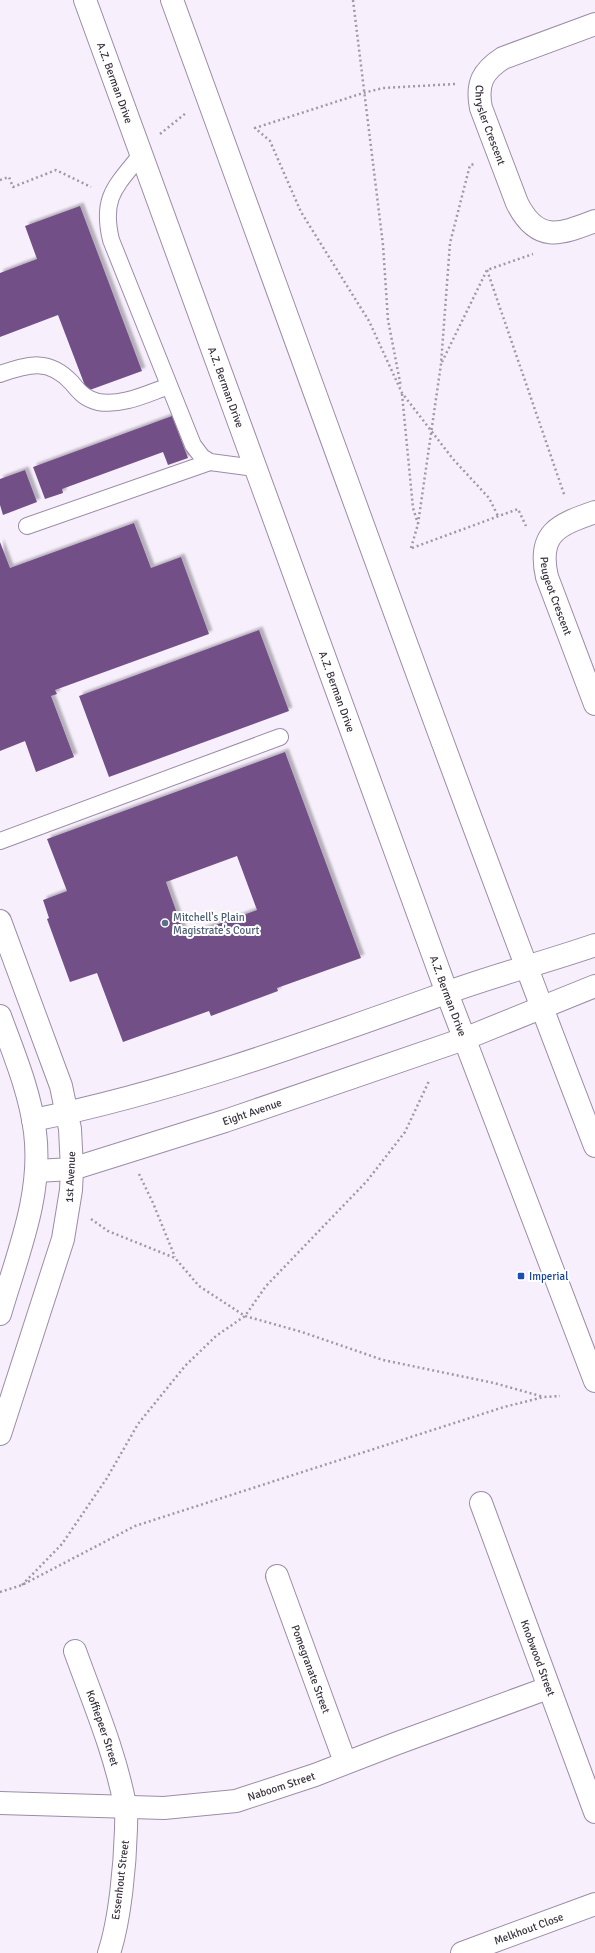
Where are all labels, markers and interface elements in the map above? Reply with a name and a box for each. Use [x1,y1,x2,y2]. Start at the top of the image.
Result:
street label: A.Z. Berman Drive [94,41,135,125]
street label: Chrysler Crescent [472,84,508,167]
street label: A.Z. Berman Drive [205,345,246,430]
street label: Peugeot Crescent [537,556,574,637]
street label: A.Z. Berman Drive [316,649,357,734]
place label: Mitchell's Plain Magistrate's Court [173,911,260,937]
marker: Mitchell's Plain Magistrate's Court [160,918,170,928]
street label: A.Z. Berman Drive [427,954,469,1038]
street label: Eight Avenue [221,1096,284,1128]
street label: 1st Avenue [63,1151,78,1203]
place label: Imperial [529,1270,568,1283]
marker: Imperial [516,1271,526,1281]
street label: Knobwood Street [518,1618,558,1698]
street label: Pomegranate Street [288,1623,333,1715]
street label: Koffiepeer Street [83,1688,121,1768]
street label: Naboom Street [246,1769,317,1804]
street label: Essenhout Street [109,1839,132,1921]
street label: Melkhout Close [492,1910,565,1948]

